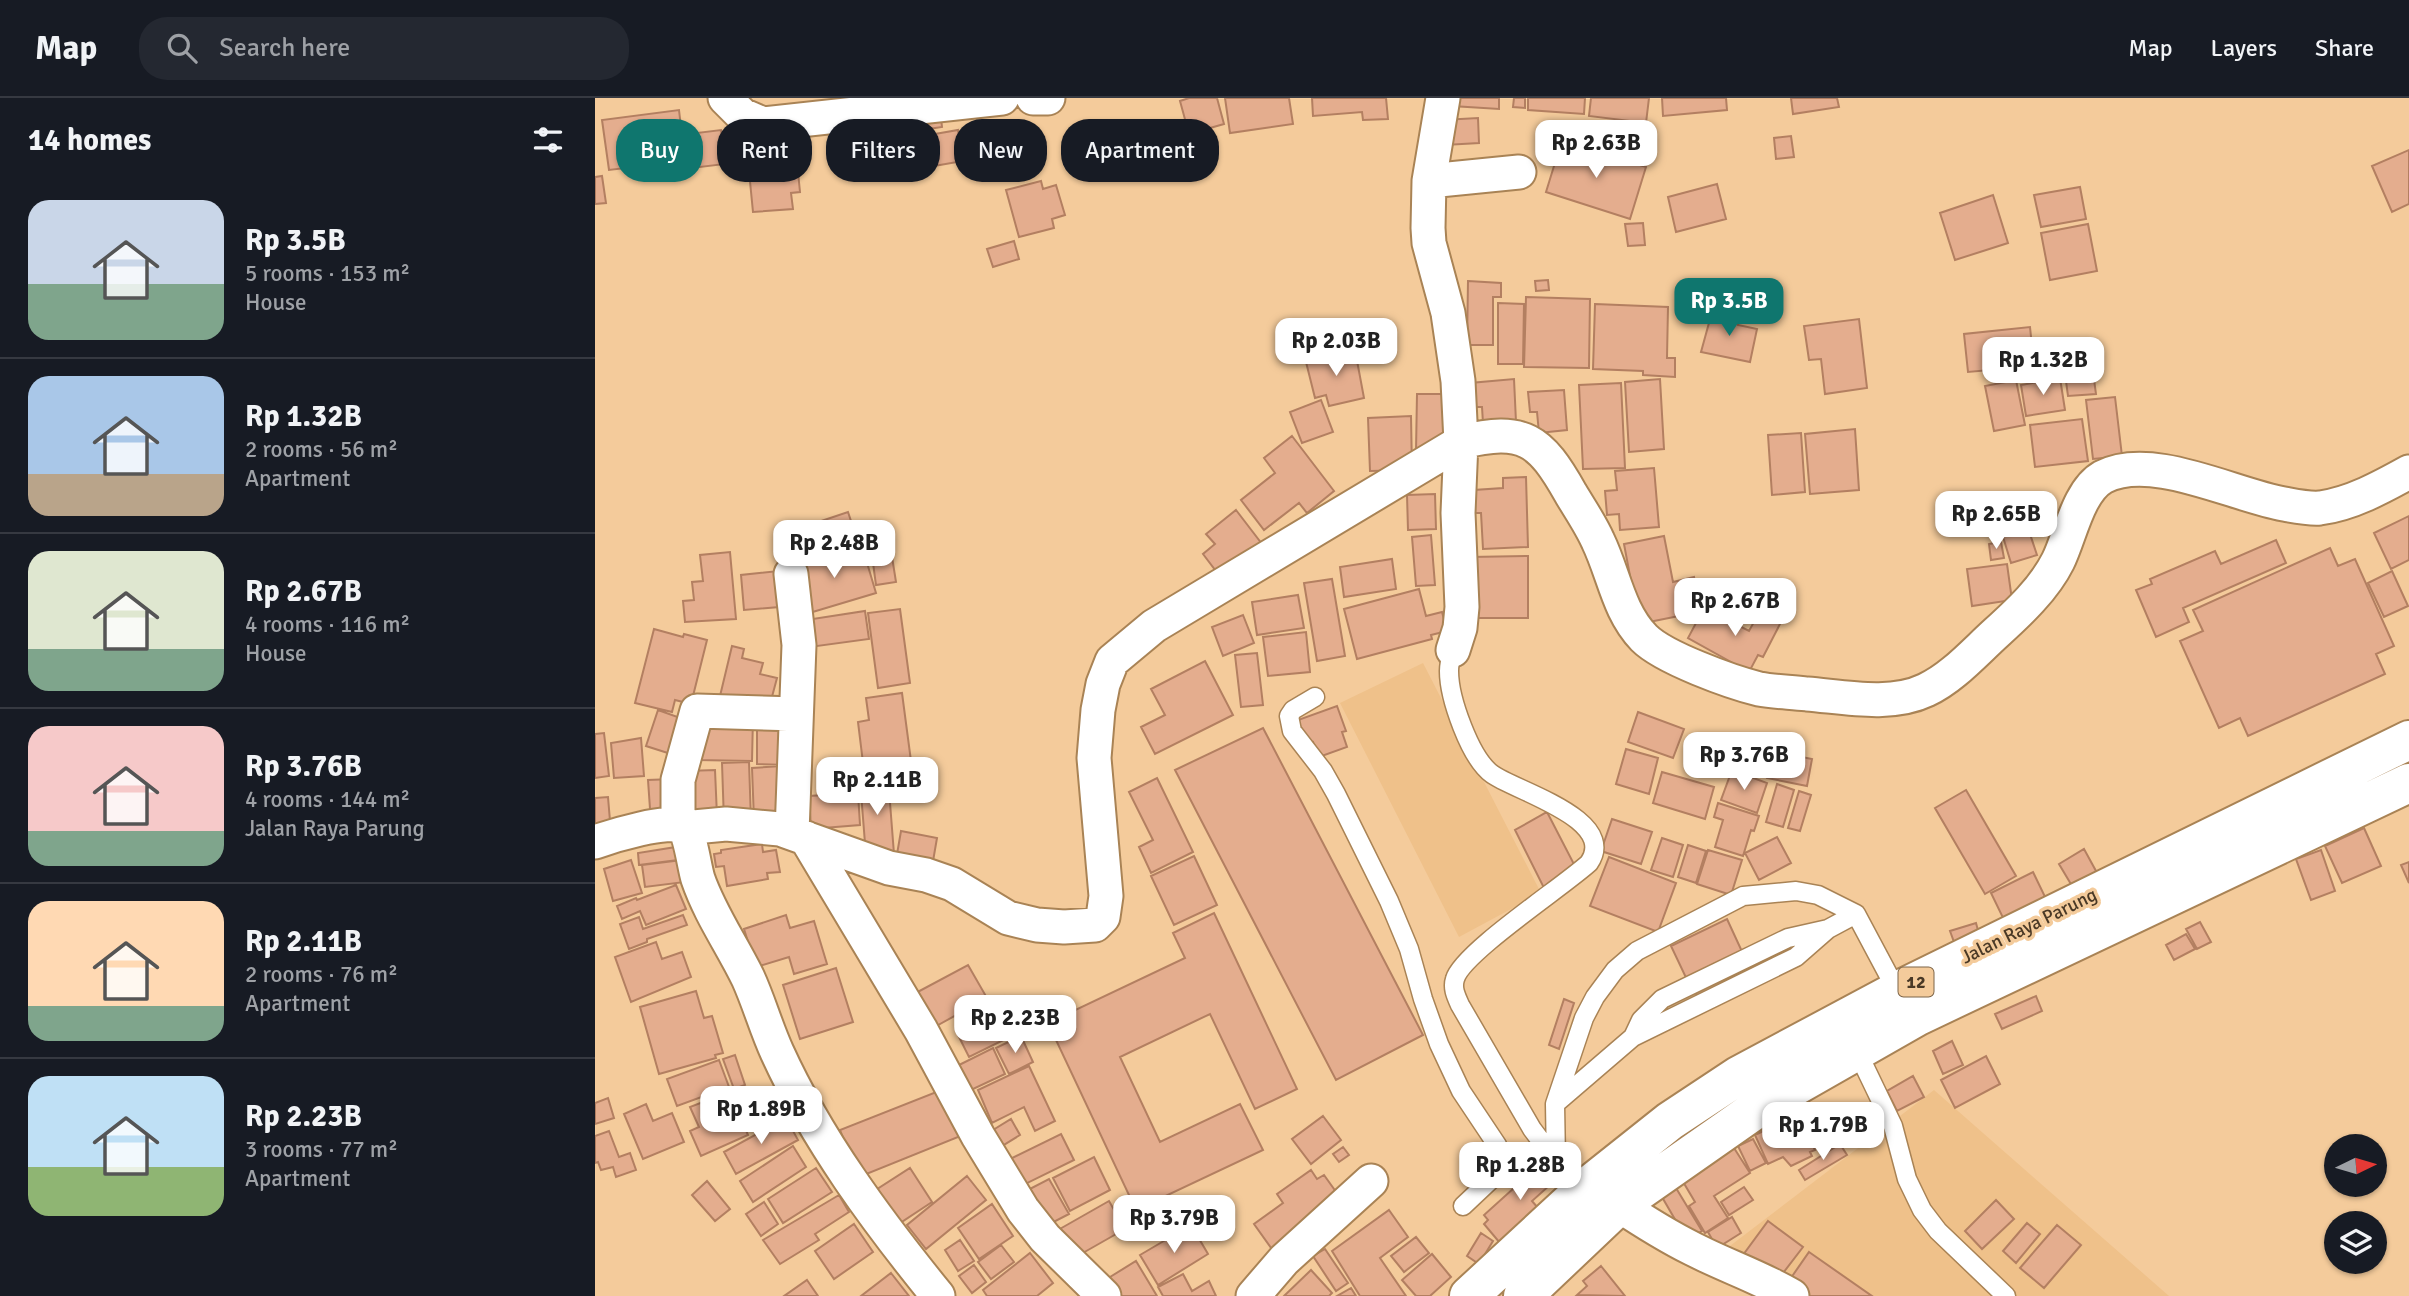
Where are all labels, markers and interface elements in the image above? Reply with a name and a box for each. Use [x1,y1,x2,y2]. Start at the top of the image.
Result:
search box [139,17,629,80]
text: Map [35,28,97,69]
icon: search [163,29,201,67]
text: Search here [219,32,350,64]
text: Map [2128,33,2173,63]
text: Layers [2211,33,2277,63]
text: Share [2315,33,2374,63]
chip: Buy [616,119,703,182]
chip: Rent [717,119,812,182]
chip: Filters [826,119,940,182]
chip: New [954,119,1047,182]
chip: Apartment [1061,119,1219,182]
pin: Rp 2.63B [1524,120,1668,180]
icon: filters [529,121,567,159]
text: 14 homes [28,122,151,159]
text: Rp 2.63B [1551,128,1641,157]
text: Rp 3.5B [245,222,346,259]
icon: home [84,228,168,312]
text: 5 rooms · 153 m² [245,259,410,288]
pin: Rp 3.5B [1664,278,1794,338]
text: Rp 3.5B [1690,286,1768,315]
text: House [245,288,307,317]
pin: Rp 2.03B [1264,318,1408,378]
text: Rp 2.03B [1291,326,1381,355]
pin: Rp 1.32B [1971,338,2115,397]
text: Rp 1.32B [1998,345,2088,374]
text: Rp 1.32B [245,398,362,435]
icon: home [84,404,168,488]
text: 2 rooms · 56 m² [245,435,398,464]
text: Apartment [245,464,350,493]
pin: Rp 2.65B [1924,491,2068,551]
text: Rp 2.65B [1951,499,2041,528]
pin: Rp 2.48B [762,520,906,580]
text: Rp 2.48B [789,528,879,557]
text: Rp 2.67B [245,573,362,610]
pin: Rp 2.67B [1663,578,1807,638]
icon: home [84,579,168,663]
text: Rp 2.67B [1690,586,1780,615]
text: 4 rooms · 116 m² [245,610,410,639]
text: House [245,639,307,668]
pin: Rp 3.76B [1672,732,1816,792]
text: Rp 3.76B [1699,740,1789,769]
text: Rp 3.76B [245,748,362,785]
icon: home [84,754,168,838]
pin: Rp 2.11B [805,758,949,817]
text: Rp 2.11B [832,765,922,794]
text: 4 rooms · 144 m² [245,785,410,814]
text: Jalan Raya Parung [245,814,425,843]
street label: Jalan Raya Parung [1957,883,2101,969]
text: Rp 2.11B [245,923,362,960]
icon: home [84,929,168,1013]
text: 2 rooms · 76 m² [245,960,398,989]
road number: 12 [1899,968,1933,996]
text: Apartment [245,989,350,1018]
pin: Rp 2.23B [943,996,1087,1055]
text: Rp 2.23B [970,1003,1060,1032]
pin: Rp 1.89B [689,1086,833,1146]
text: Rp 1.89B [716,1094,806,1123]
text: Rp 2.23B [245,1098,362,1135]
pin: Rp 1.79B [1751,1102,1895,1162]
icon: home [84,1104,168,1188]
text: Rp 1.79B [1778,1110,1868,1139]
north arrow [2324,1134,2387,1197]
map controls [2324,1134,2387,1274]
text: 3 rooms · 77 m² [245,1135,398,1164]
pin: Rp 1.28B [1448,1142,1592,1202]
text: Rp 1.28B [1475,1150,1565,1179]
text: Apartment [245,1164,350,1193]
pin: Rp 3.79B [1102,1196,1246,1255]
text: Rp 3.79B [1129,1203,1219,1232]
button: layers [2324,1211,2387,1274]

